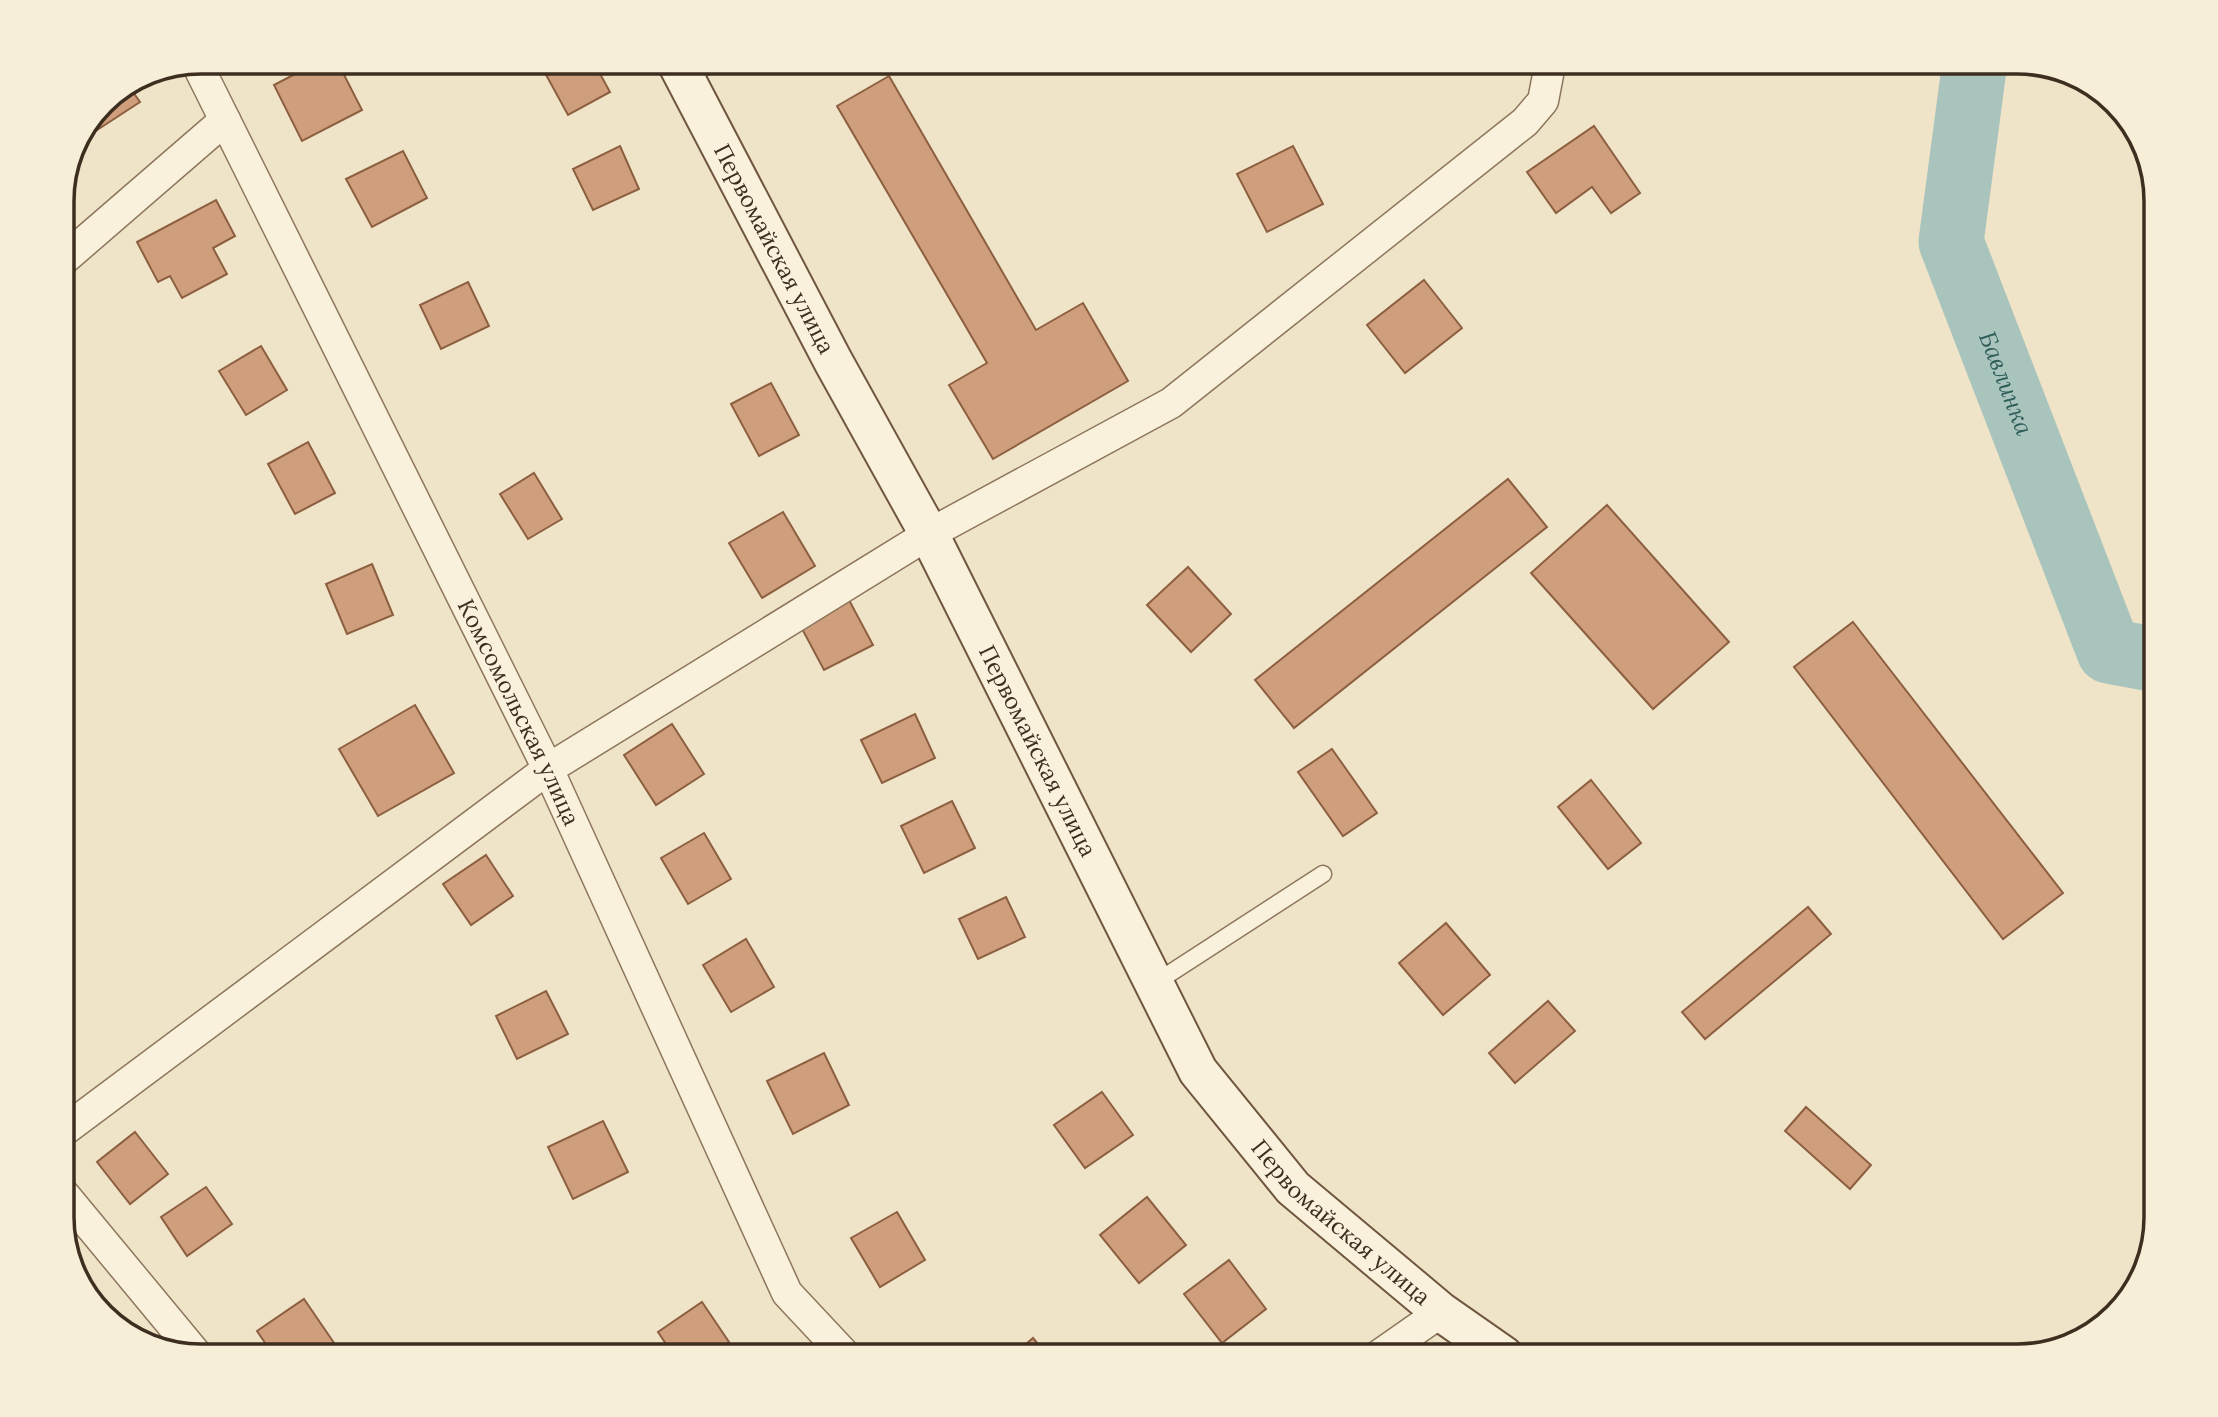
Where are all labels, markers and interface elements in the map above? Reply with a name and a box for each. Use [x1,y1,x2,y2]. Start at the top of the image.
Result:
street label: Первомайская улица [708,139,842,359]
water label: Бавлинка [1972,327,2040,440]
street label: Комсомольская улица [452,594,587,830]
street label: Первомайская улица [973,640,1103,861]
street label: Первомайская улица [1245,1133,1437,1311]

